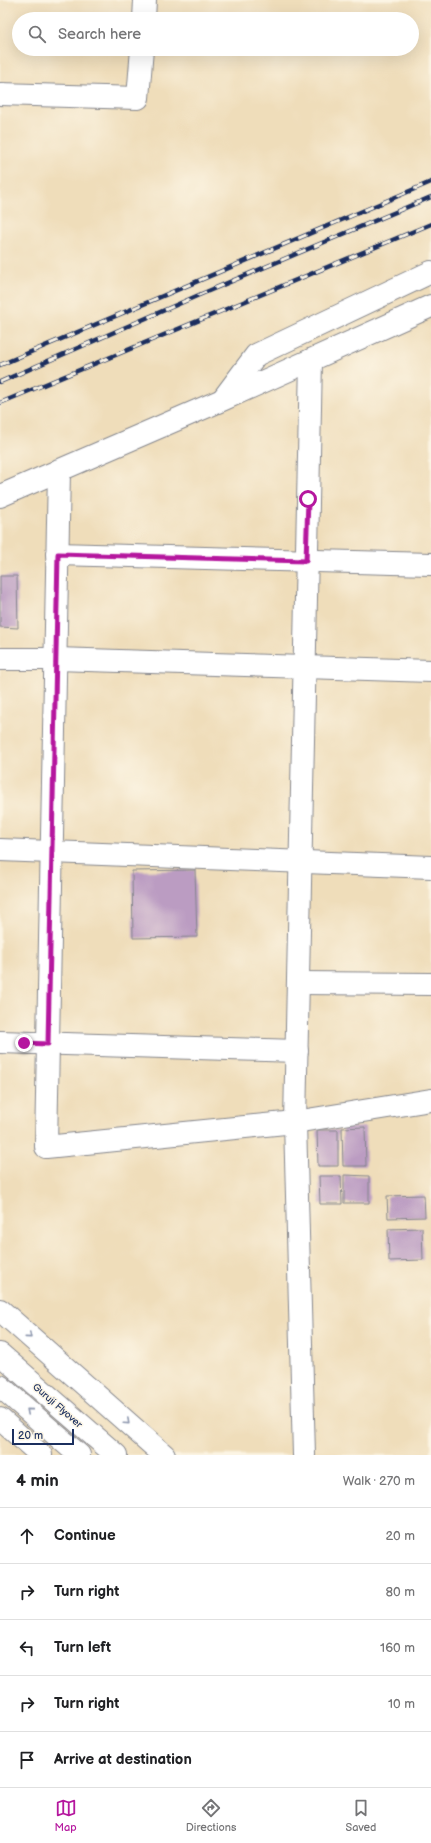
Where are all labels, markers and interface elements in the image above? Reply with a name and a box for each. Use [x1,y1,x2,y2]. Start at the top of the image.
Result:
search box [12,12,419,56]
icon: search [26,23,48,45]
text: Search here [58,25,141,44]
route start [299,490,317,508]
route end [15,1034,33,1052]
one-way arrow [25,1331,32,1338]
street label: Guruji Flyover [30,1381,85,1431]
one-way arrow [26,1408,34,1416]
one-way arrow [122,1417,130,1424]
scale bar [12,1427,74,1446]
text: 20 m [18,1429,43,1442]
text: 4 min [16,1471,59,1491]
text: Walk · 270 m [343,1473,415,1489]
icon: ahead [16,1525,38,1547]
text: Continue [54,1526,116,1545]
text: 20 m [385,1528,415,1544]
icon: right [16,1581,38,1603]
text: Turn right [54,1582,119,1601]
text: 80 m [386,1584,415,1600]
icon: left [16,1637,38,1659]
text: Turn left [54,1638,111,1657]
text: 160 m [380,1640,415,1656]
icon: right [16,1693,38,1715]
text: Turn right [54,1694,119,1713]
text: 10 m [388,1696,415,1712]
icon: arrive [16,1749,38,1771]
text: Arrive at destination [54,1750,192,1769]
tab: Map [55,1797,77,1834]
tab: Directions [186,1797,236,1834]
tab: Saved [346,1797,376,1834]

